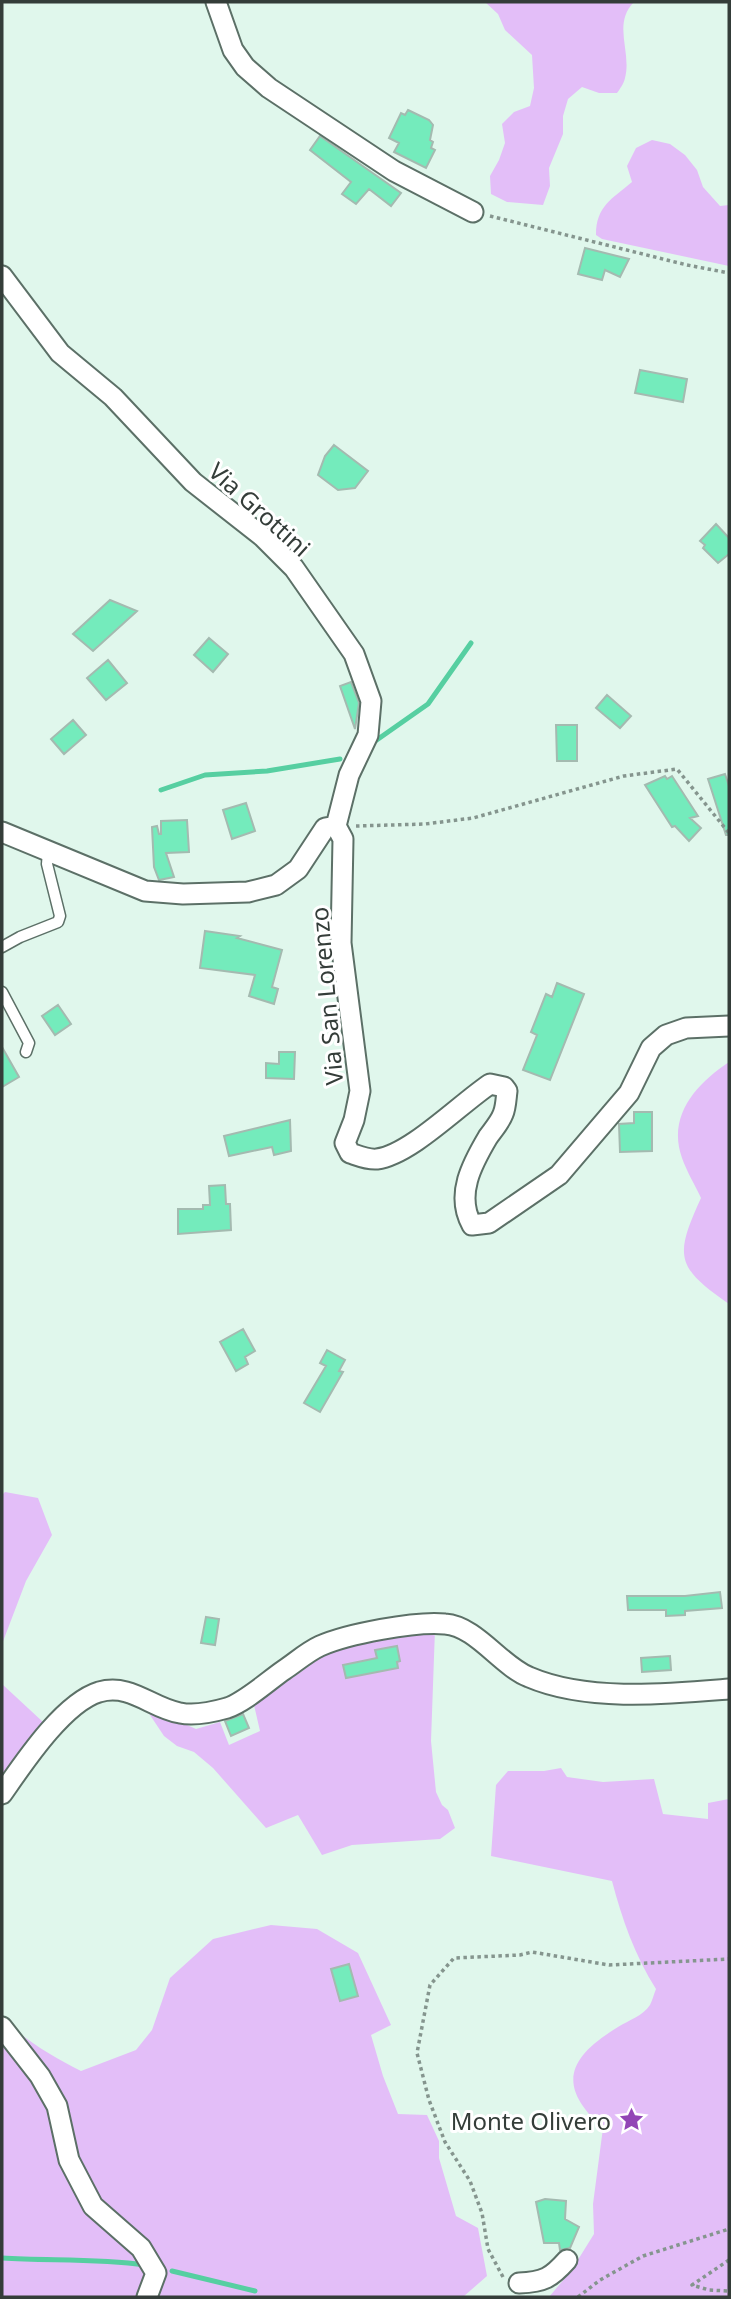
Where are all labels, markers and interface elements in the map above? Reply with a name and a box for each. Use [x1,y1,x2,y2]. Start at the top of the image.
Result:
street label: Via Grottini [202,454,318,564]
street label: Via San Lorenzo [302,906,350,1086]
place label: Monte Olivero [451,2104,611,2137]
place icon: Monte Olivero [617,2106,645,2134]

